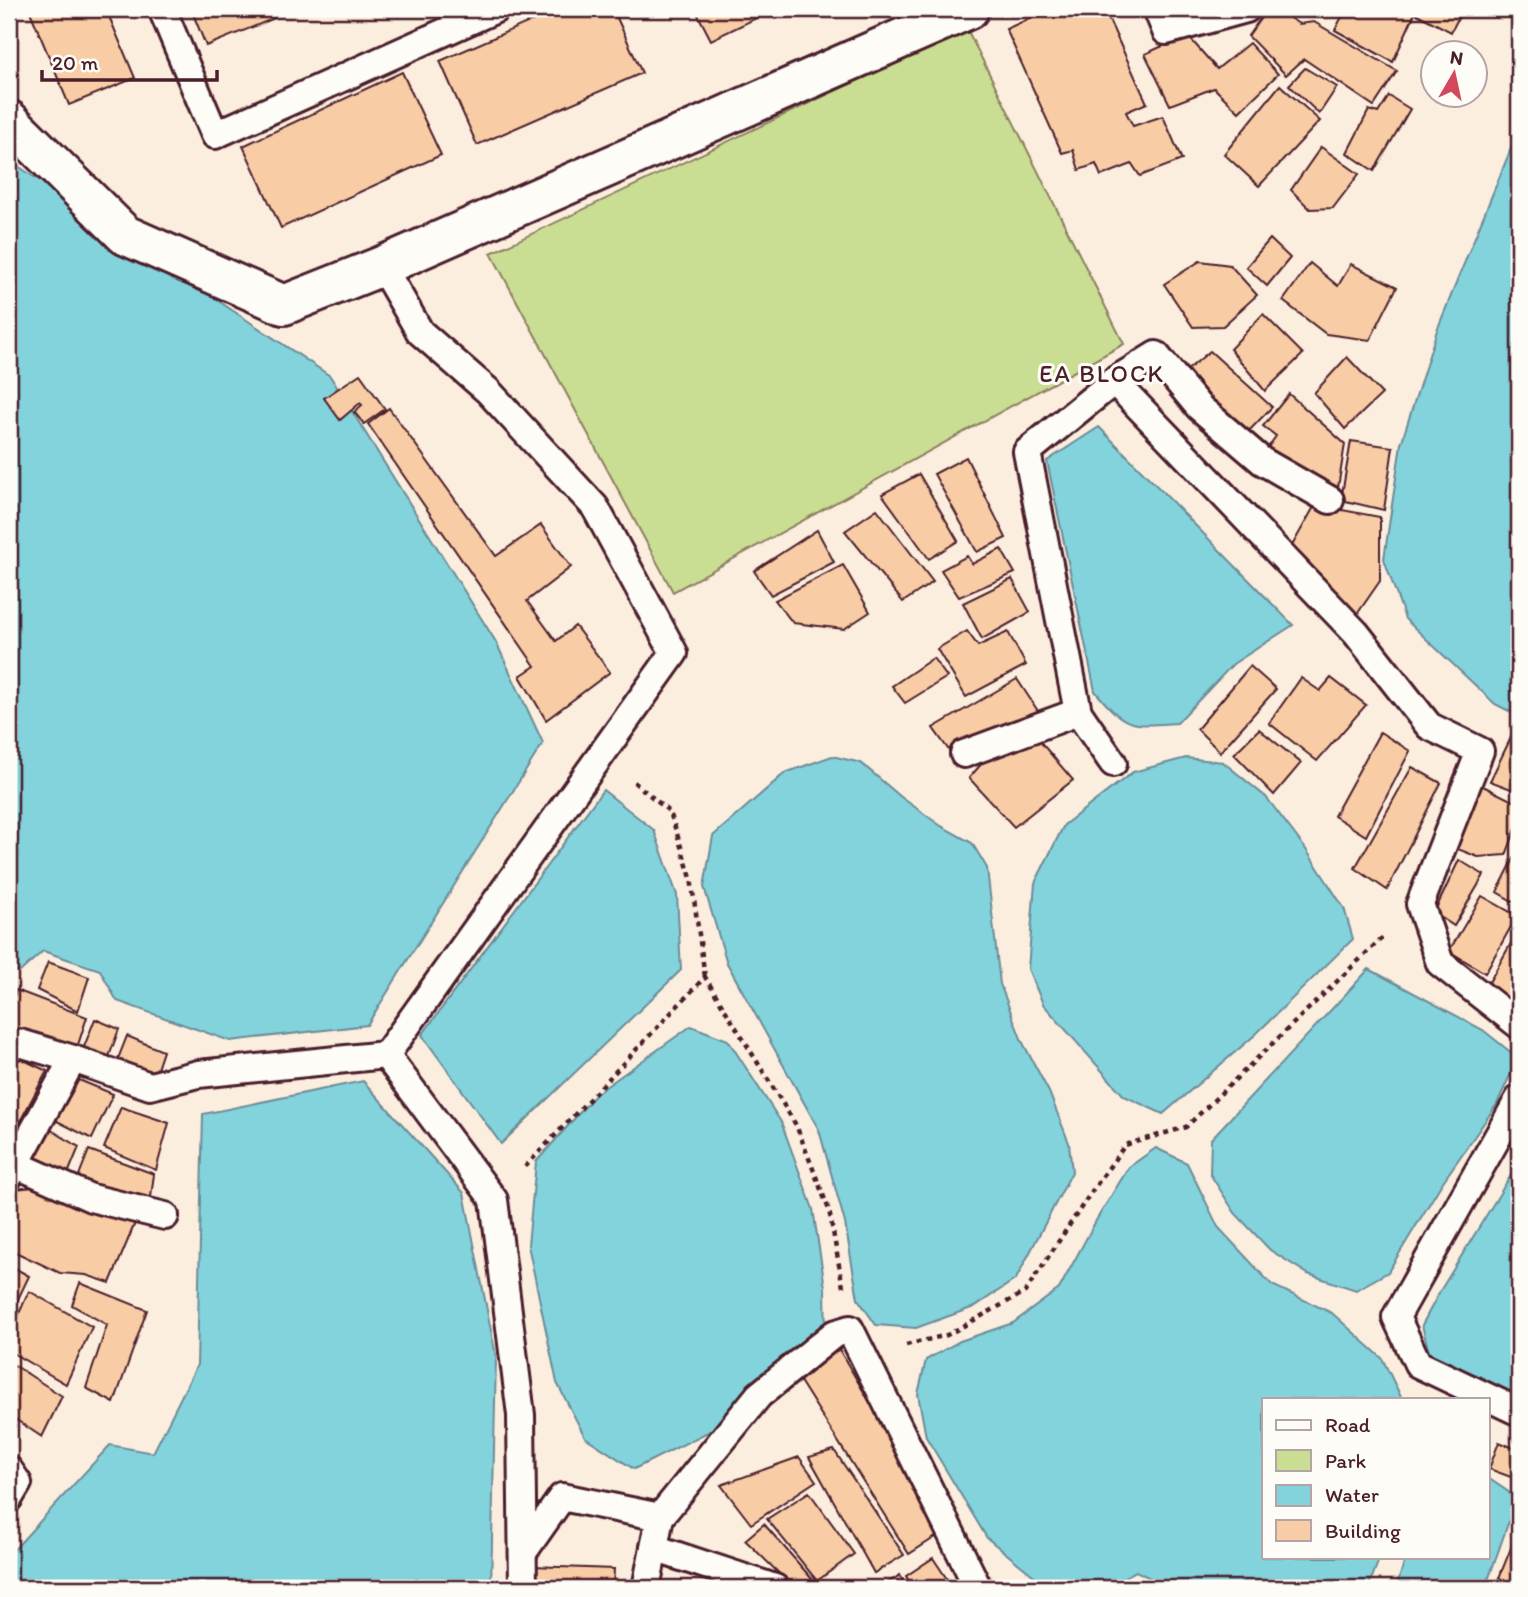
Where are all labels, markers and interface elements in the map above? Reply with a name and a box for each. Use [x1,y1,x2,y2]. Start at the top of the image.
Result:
scale bar [42,38,217,82]
north arrow [1420,38,1490,108]
text: N [1448,45,1465,70]
text: 20 m [52,50,99,75]
district label: EA BLOCK [1039,359,1165,388]
legend [1262,1398,1490,1558]
text: Road [1325,1412,1371,1437]
text: Park [1325,1448,1367,1473]
text: Water [1325,1482,1379,1507]
text: Building [1325,1518,1401,1543]

